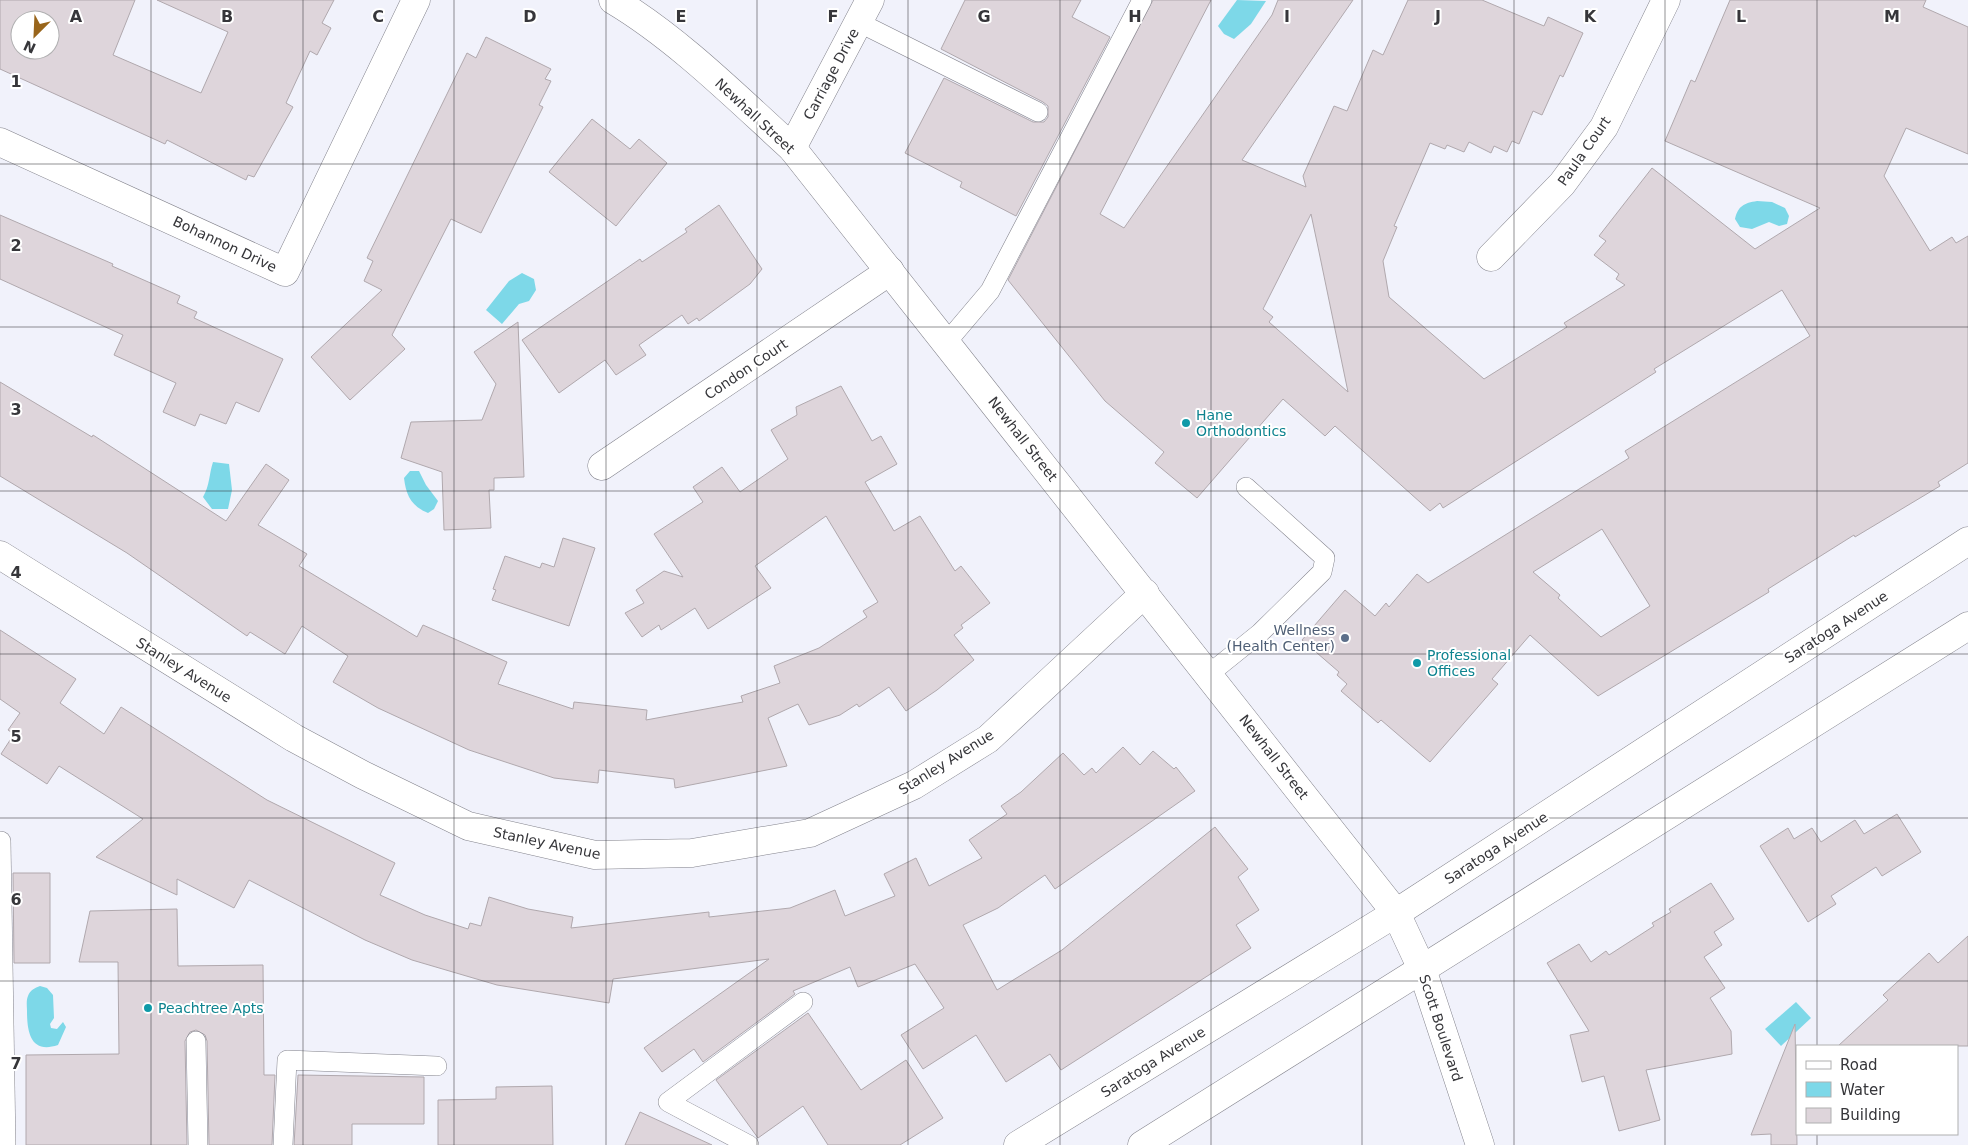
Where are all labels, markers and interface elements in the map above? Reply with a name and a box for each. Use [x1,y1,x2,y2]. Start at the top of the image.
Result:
text: A [70,7,83,26]
text: B [221,7,233,26]
text: C [372,7,384,26]
text: D [523,7,537,26]
text: E [676,7,686,26]
text: F [828,7,838,26]
text: G [977,7,991,26]
text: H [1128,7,1142,26]
text: I [1284,7,1290,26]
text: J [1434,7,1441,26]
text: K [1584,7,1597,26]
text: L [1736,7,1746,26]
text: M [1884,7,1900,26]
north arrow [10,10,60,60]
street label: Carriage Drive [800,25,862,123]
text: N [21,37,38,57]
text: 1 [10,72,22,91]
street label: Newhall Street [712,75,798,157]
street label: Paula Court [1554,113,1614,189]
street label: Bohannon Drive [171,213,279,275]
text: 2 [10,236,22,255]
street label: Condon Court [702,335,791,403]
street label: Newhall Street [985,394,1061,485]
text: 3 [10,400,22,419]
place label: Hane Orthodontics [1196,407,1286,439]
marker: Hane Orthodontics [1180,417,1192,429]
text: 4 [10,563,22,582]
street label: Saratoga Avenue [1781,588,1891,666]
place label: Wellness (Health Center) [1227,622,1335,654]
marker: Wellness (Health Center) [1339,632,1351,644]
street label: Stanley Avenue [134,634,234,706]
place label: Professional Offices [1427,647,1511,679]
marker: Professional Offices [1411,657,1423,669]
street label: Newhall Street [1236,712,1312,803]
street label: Stanley Avenue [896,726,996,798]
text: 5 [10,727,22,746]
street label: Saratoga Avenue [1441,809,1551,887]
street label: Stanley Avenue [492,824,602,862]
text: 6 [10,890,22,909]
street label: Scott Boulevard [1416,973,1466,1083]
place label: Peachtree Apts [158,1000,264,1016]
marker: Peachtree Apts [142,1002,154,1014]
street label: Saratoga Avenue [1098,1023,1208,1101]
legend [1796,1045,1958,1135]
text: 7 [10,1054,22,1073]
text: Road [1840,1056,1878,1074]
text: Water [1840,1081,1885,1099]
text: Building [1840,1106,1901,1124]

